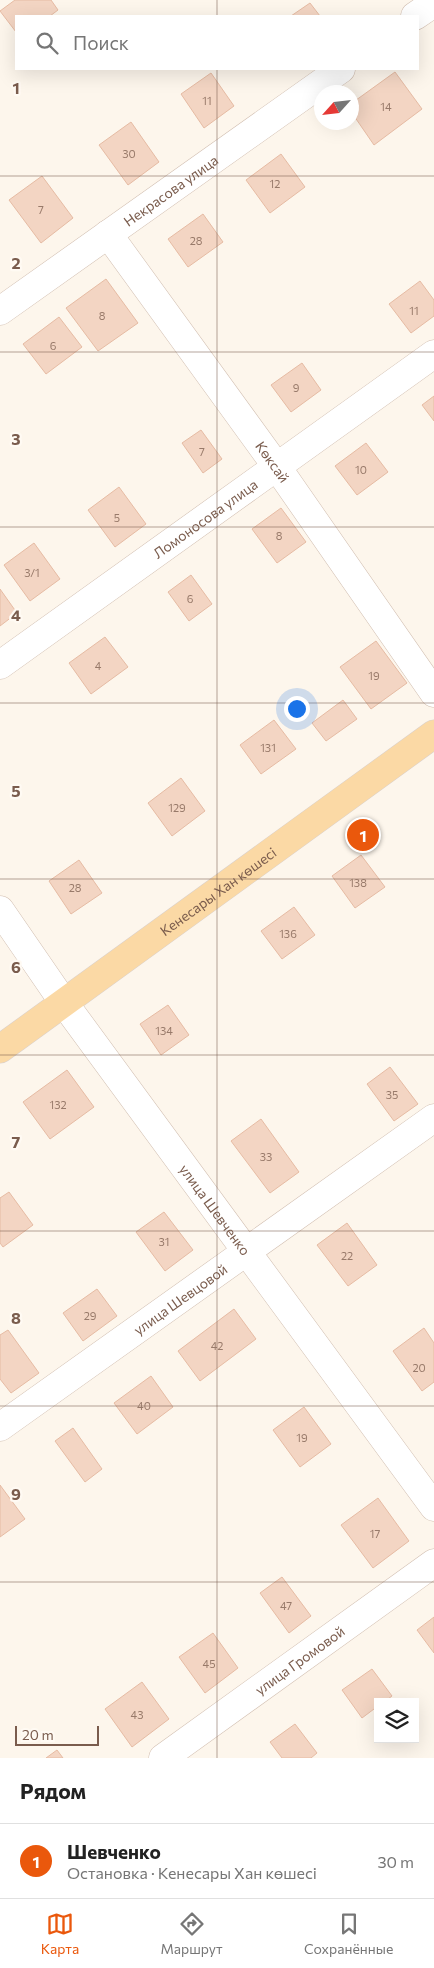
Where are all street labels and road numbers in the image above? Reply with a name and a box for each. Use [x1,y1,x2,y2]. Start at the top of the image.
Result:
street label: Некрасова улица [120,151,221,229]
street label: Көксай [252,438,293,485]
street label: Ломоносова улица [149,475,260,561]
street label: Кенесары Хан көшесі [156,843,279,939]
street label: улица Шевченко [177,1161,255,1258]
street label: улица Шевцовой [130,1260,230,1338]
street label: улица Громовой [251,1622,348,1698]

